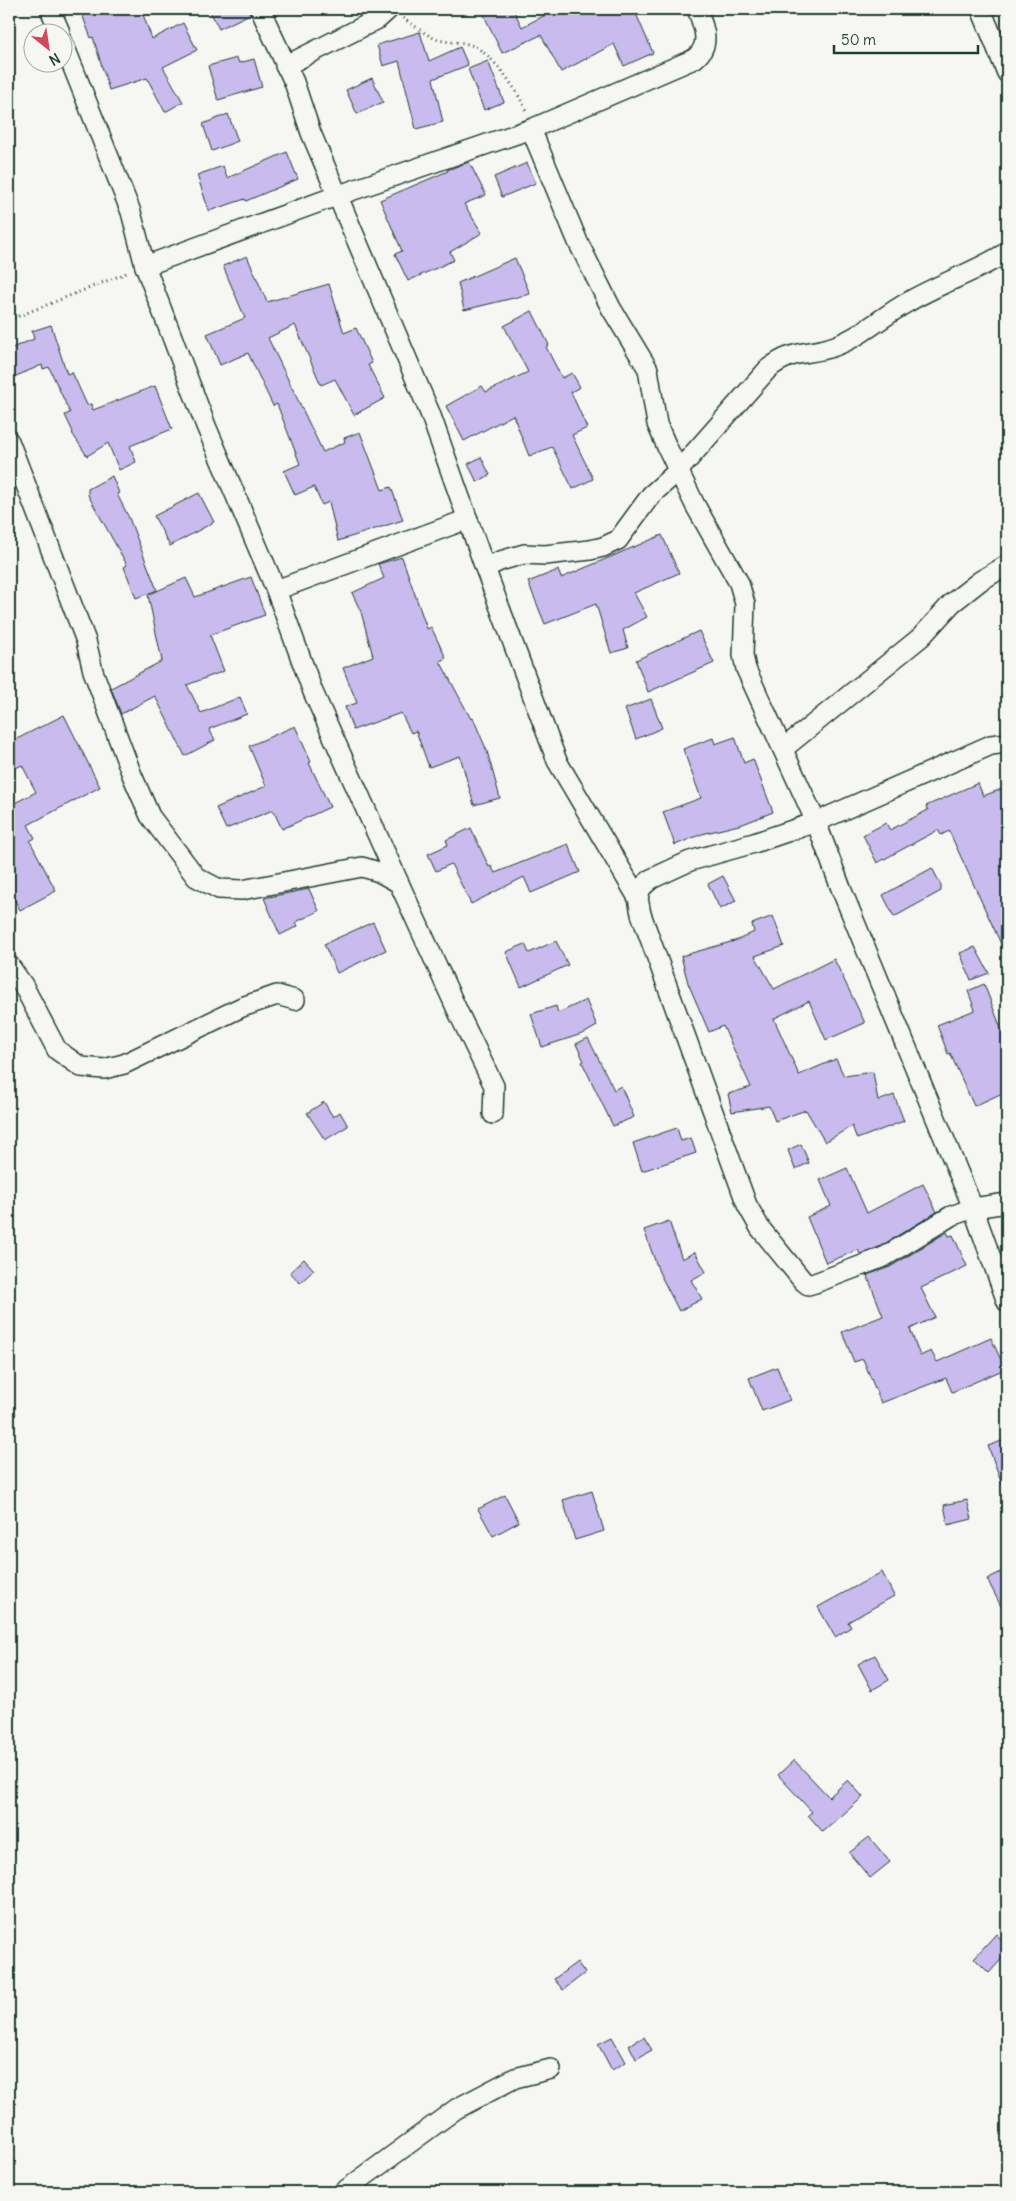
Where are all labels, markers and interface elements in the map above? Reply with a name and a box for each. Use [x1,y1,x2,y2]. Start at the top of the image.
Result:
north arrow [22,22,72,72]
scale bar [834,22,977,54]
text: 50 m [841,30,876,49]
text: N [46,49,63,69]

